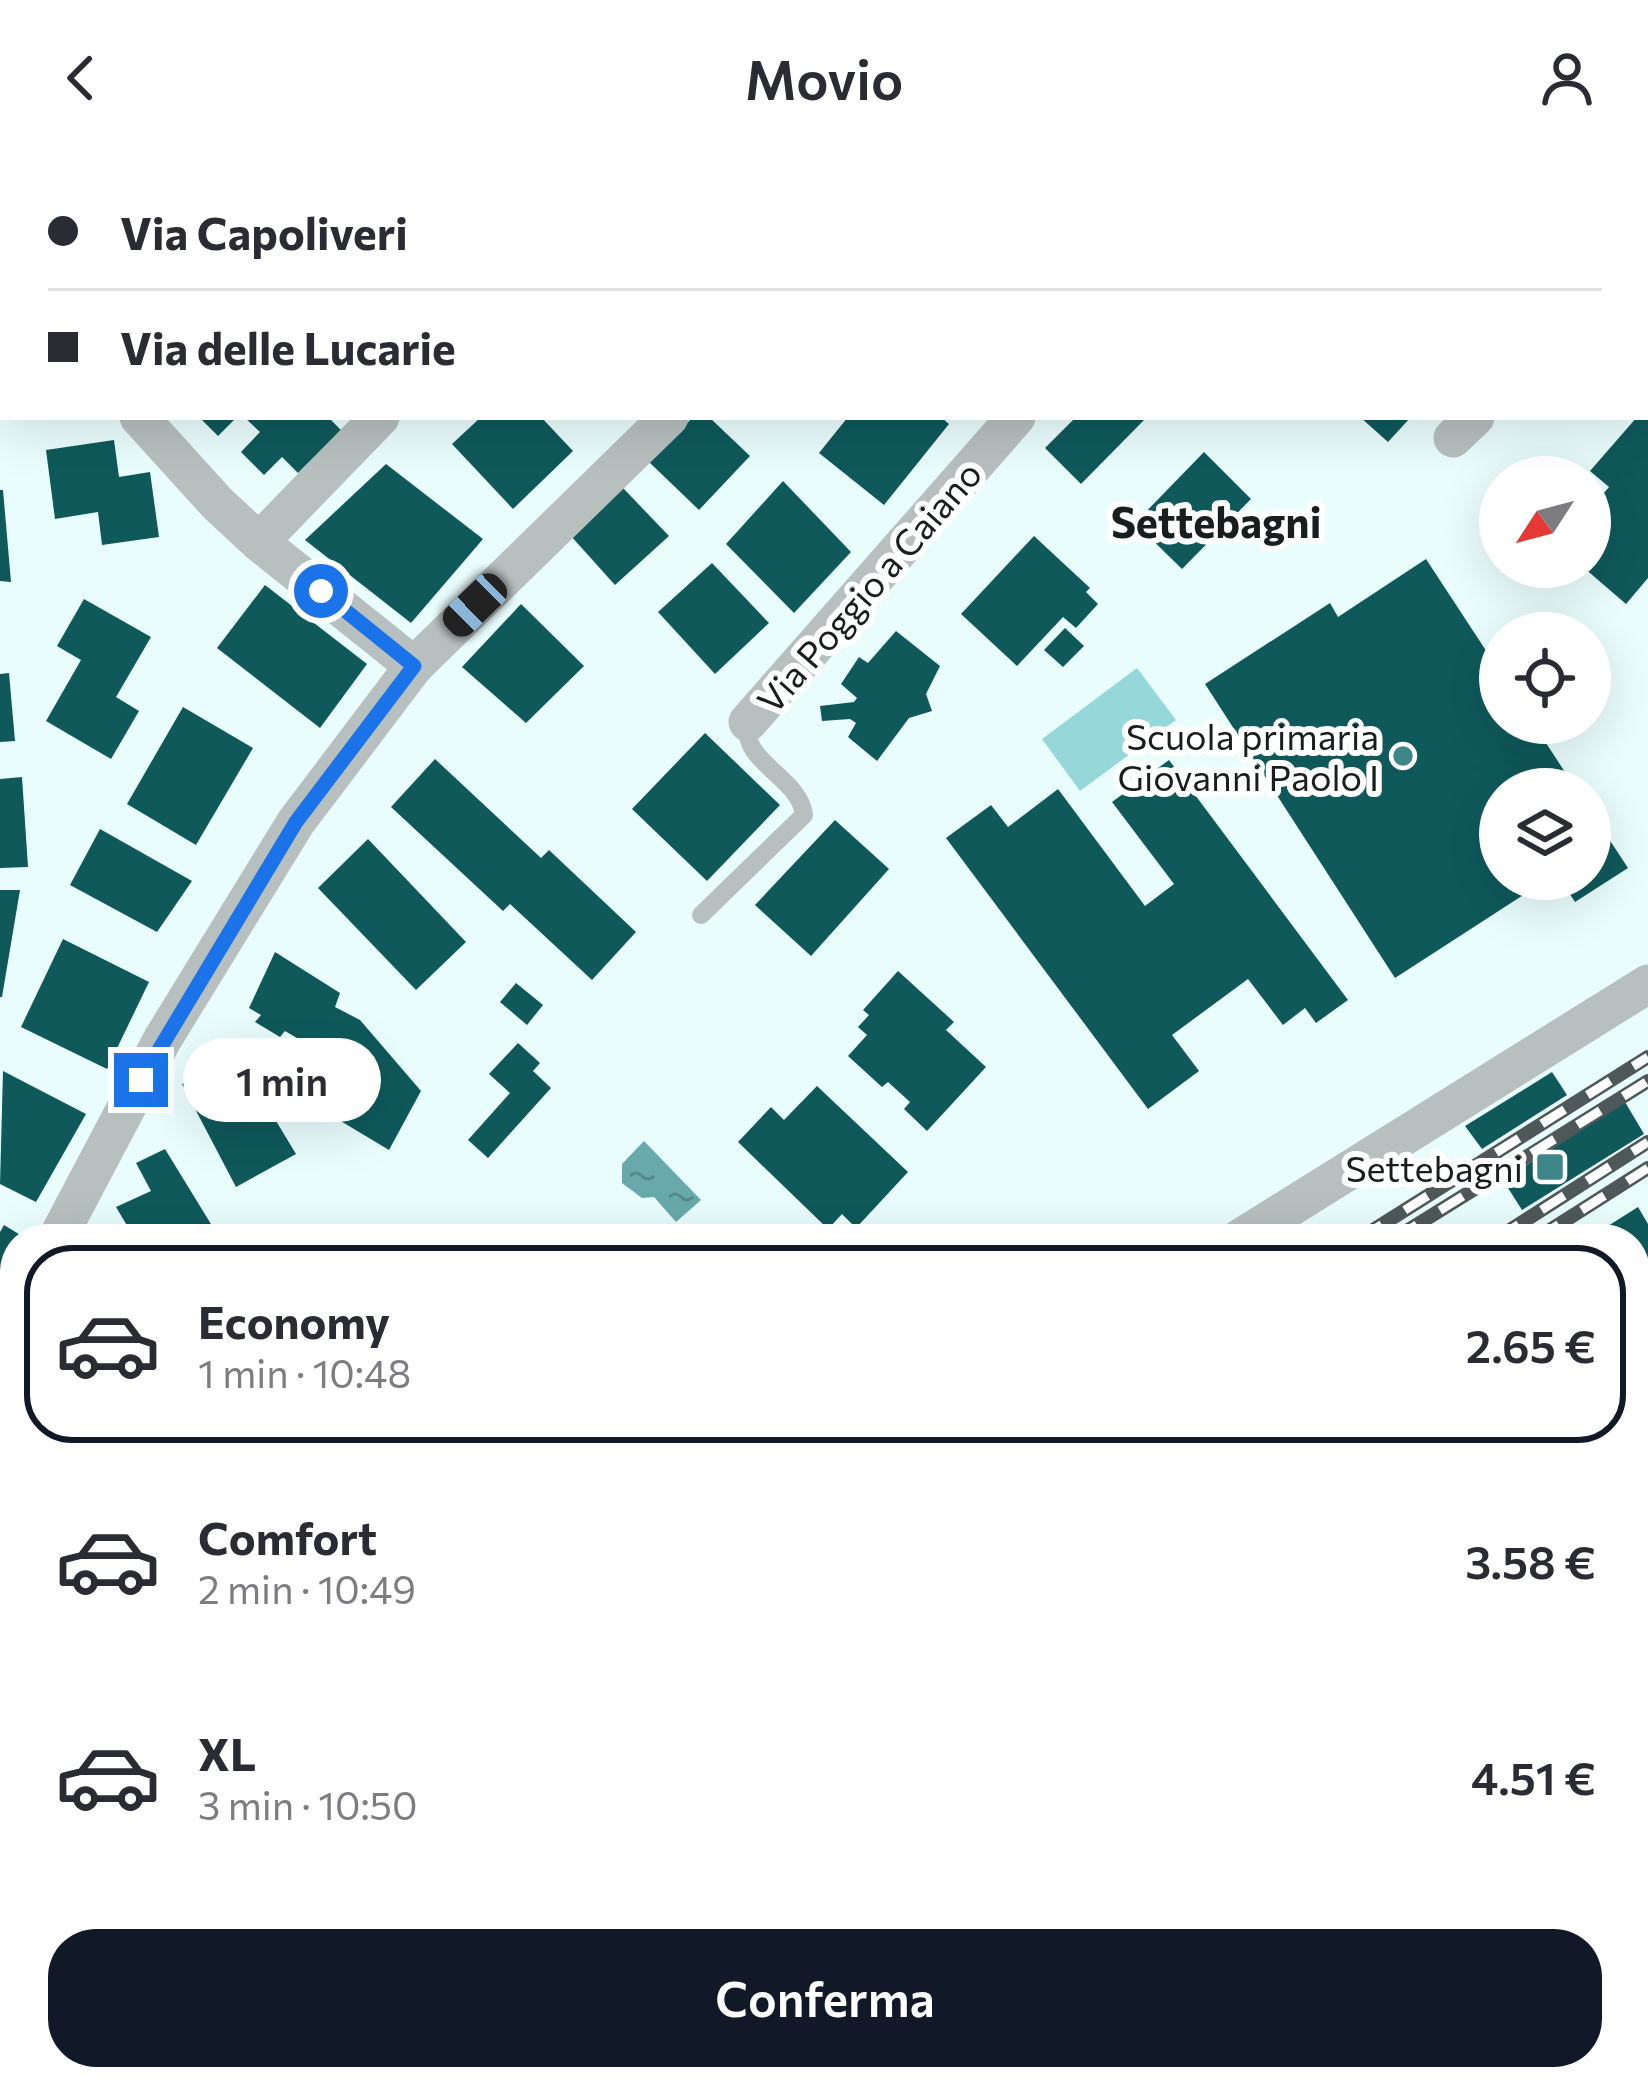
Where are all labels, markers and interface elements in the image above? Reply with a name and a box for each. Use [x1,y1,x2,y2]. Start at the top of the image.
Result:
icon: back [48,45,114,111]
text: Movio [745,45,903,111]
icon: person [1534,45,1600,111]
text: Via Capoliveri [120,204,408,259]
text: Via delle Lucarie [120,319,456,374]
street label: Via Poggio a Caiano [747,451,989,721]
north arrow [1479,456,1611,588]
map controls [1479,456,1611,900]
district label: Settebagni [1111,495,1321,547]
route start [294,564,348,618]
car [437,567,513,643]
button: locate [1479,612,1611,744]
place label: Scuola primaria Giovanni Paolo I [1118,713,1379,798]
marker: Scuola primaria Giovanni Paolo I [1390,743,1416,769]
button: layers [1479,768,1611,900]
callout: 1 min [183,1038,381,1122]
route end [114,1053,168,1107]
text: 1 min [236,1056,328,1104]
place label: Settebagni [1345,1145,1523,1189]
marker: Settebagni [1534,1151,1566,1183]
icon: car [54,1290,162,1398]
text: Economy [198,1293,390,1348]
text: 2.65 € [1466,1317,1596,1372]
text: 1 min · 10:48 [198,1348,411,1396]
icon: car [54,1506,162,1614]
text: Comfort [198,1509,377,1564]
text: 3.58 € [1465,1533,1596,1588]
text: 2 min · 10:49 [198,1564,416,1612]
icon: car [54,1722,162,1830]
text: XL [198,1725,256,1780]
text: 4.51 € [1471,1749,1596,1804]
text: 3 min · 10:50 [198,1780,417,1828]
button: Conferma [48,1929,1602,2067]

